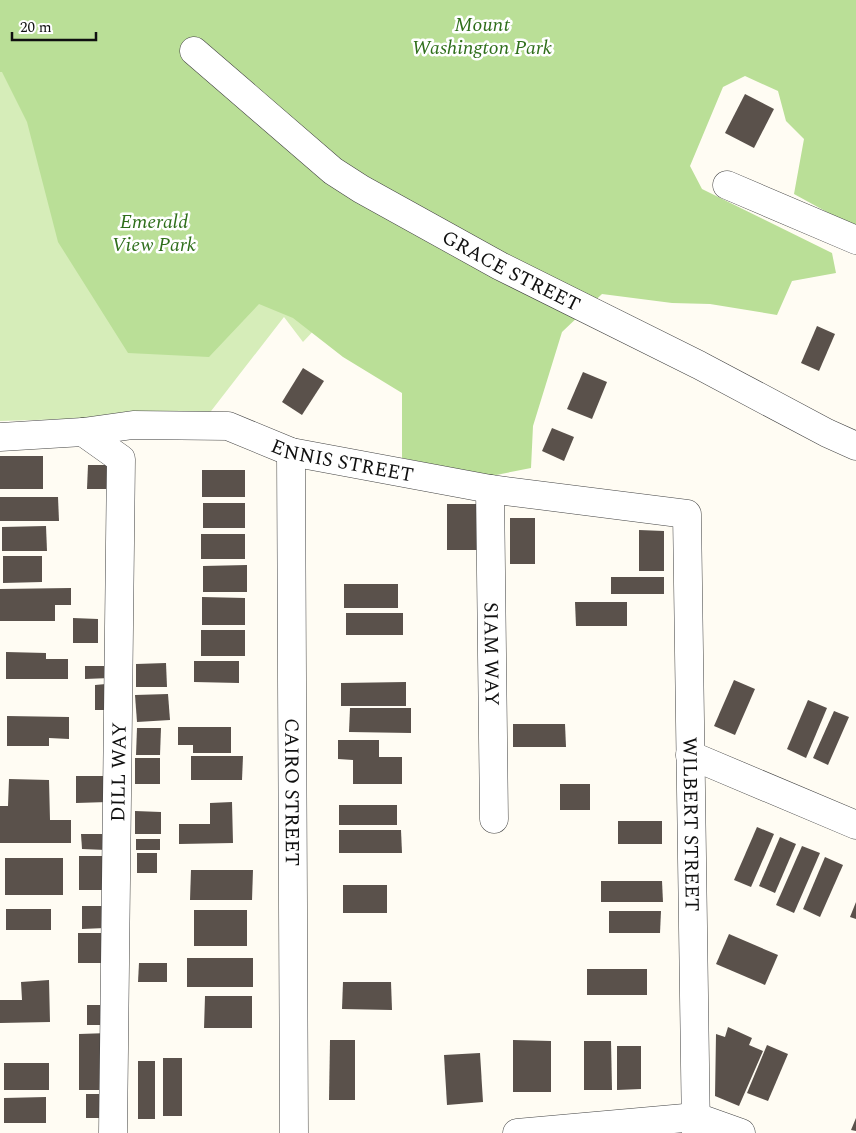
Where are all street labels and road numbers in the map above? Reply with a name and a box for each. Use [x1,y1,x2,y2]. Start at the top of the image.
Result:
street label: GRACE STREET [436,223,585,320]
street label: ENNIS STREET [266,431,416,491]
street label: SIAM WAY [475,602,507,706]
street label: CAIRO STREET [276,718,307,866]
street label: DILL WAY [103,722,135,822]
street label: WILBERT STREET [674,737,707,912]

